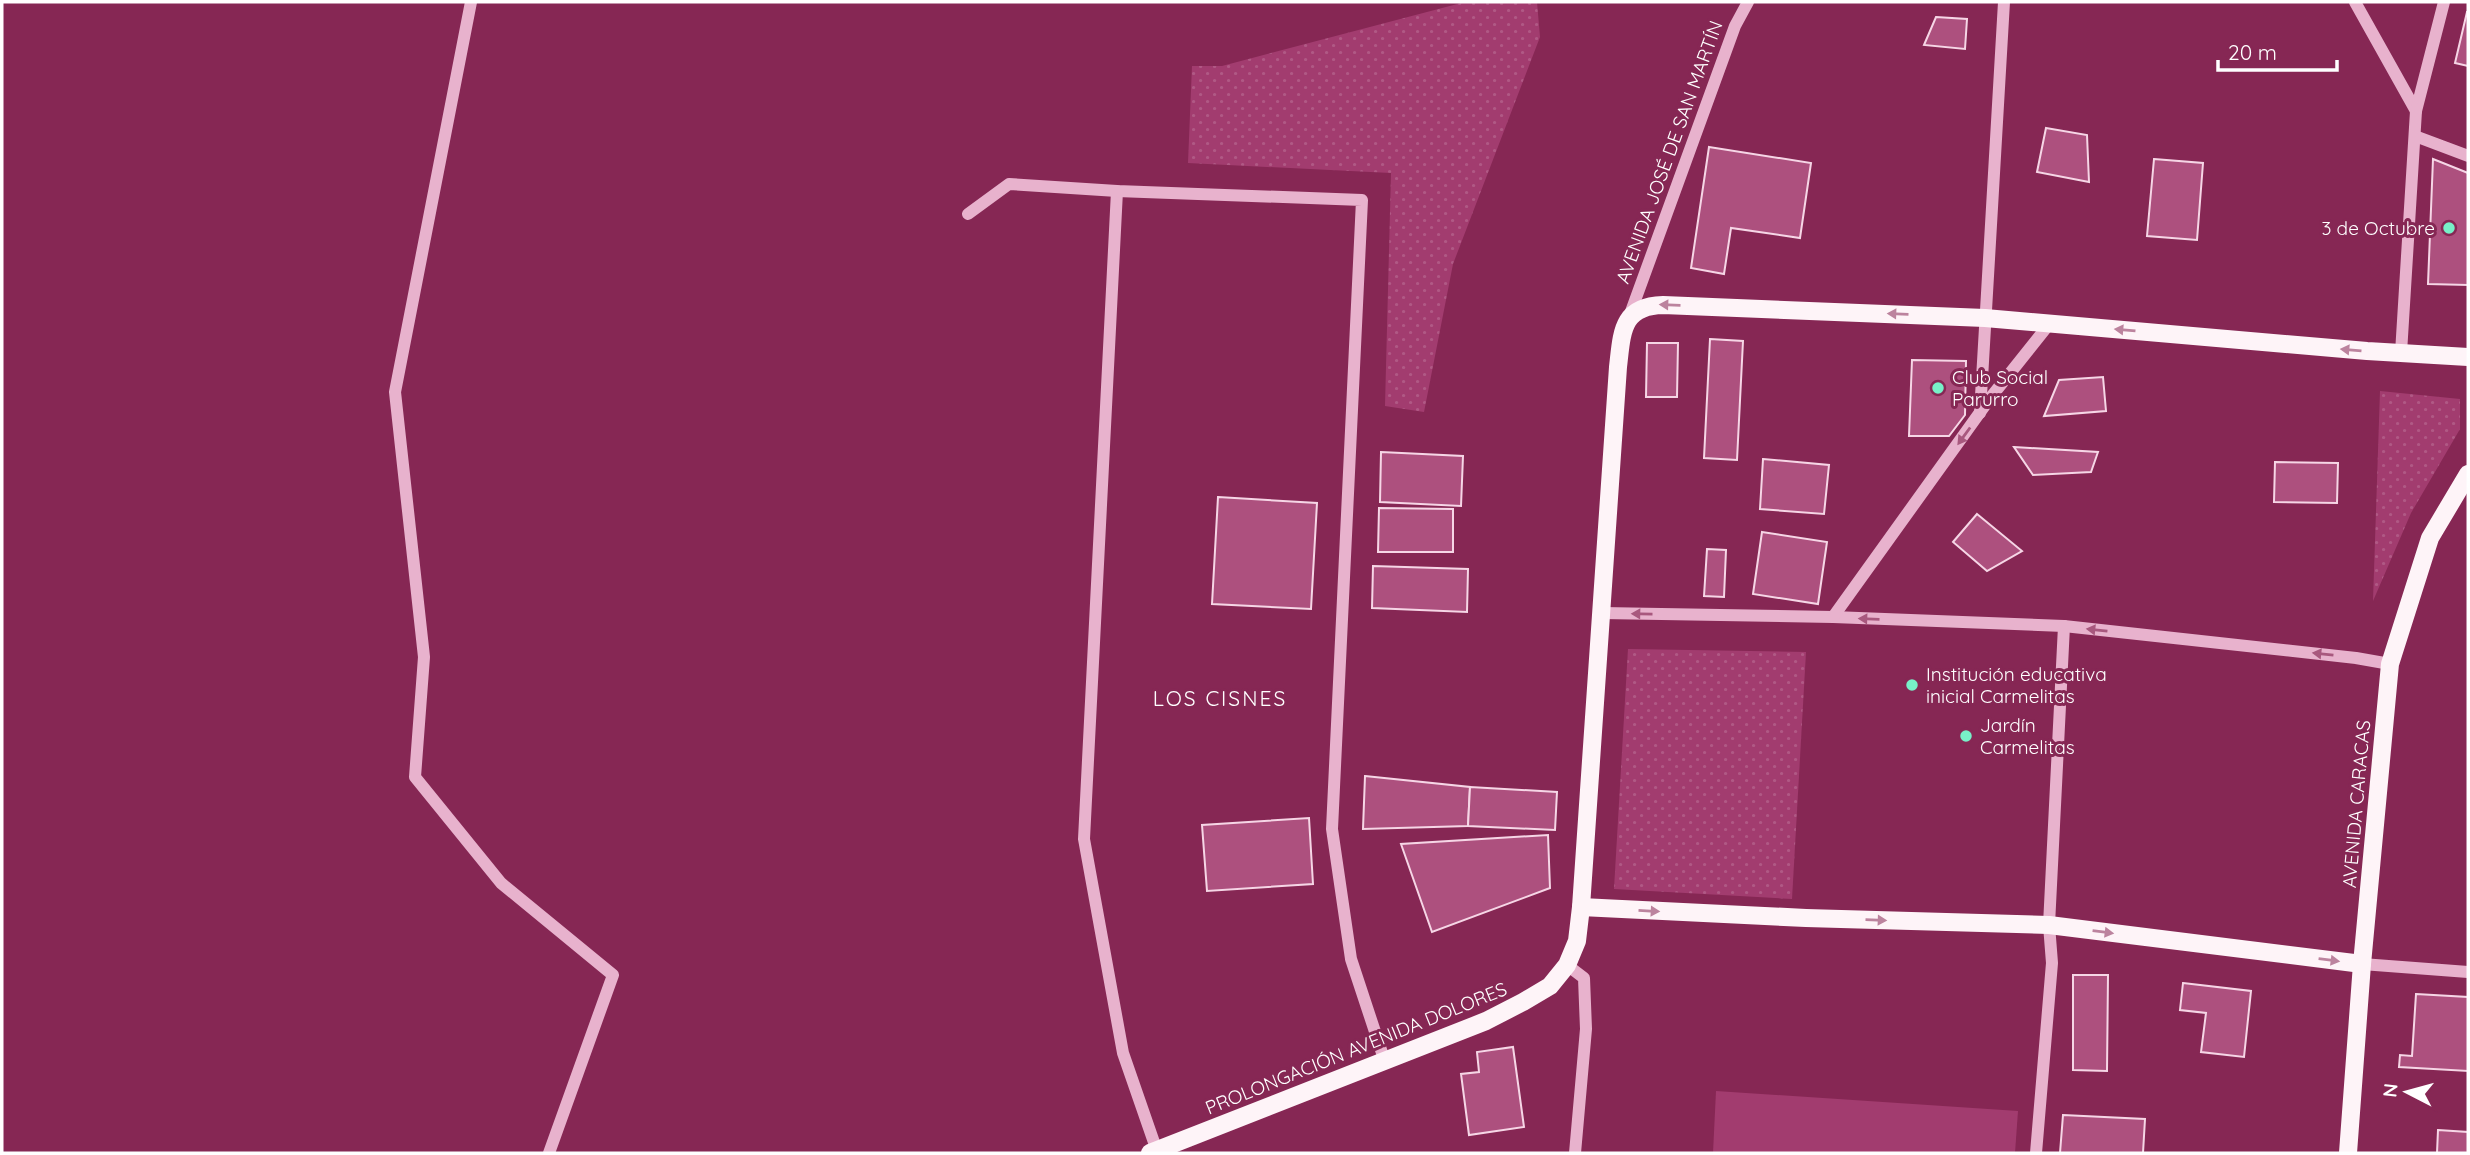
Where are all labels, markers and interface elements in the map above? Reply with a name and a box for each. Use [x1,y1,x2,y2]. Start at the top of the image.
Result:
street label: AVENIDA JOSÉ DE SAN MARTÍN [1610,17,1728,287]
scale bar [2218,28,2337,72]
text: 20 m [2228,39,2277,65]
place label: 3 de Octubre [2321,216,2435,240]
marker: 3 de Octubre [2441,220,2457,236]
one-way arrow [1659,299,1681,311]
one-way arrow [1886,309,1908,320]
one-way arrow [2113,324,2135,335]
one-way arrow [2340,344,2362,355]
place label: Club Social Parurro [1952,365,2048,411]
marker: Club Social Parurro [1930,380,1946,396]
one-way arrow [1957,427,1971,445]
one-way arrow [1631,608,1653,619]
one-way arrow [1858,613,1880,624]
one-way arrow [2085,624,2107,635]
one-way arrow [2312,648,2334,659]
place label: Institución educativa inicial Carmelitas [1926,662,2107,708]
marker: Institución educativa inicial Carmelitas [1904,677,1920,693]
district label: LOS CISNES [1153,685,1287,711]
place label: Jardín Carmelitas [1980,713,2075,759]
street label: AVENIDA CARACAS [2337,719,2375,889]
marker: Jardín Carmelitas [1958,728,1974,744]
one-way arrow [1638,906,1660,917]
one-way arrow [1865,915,1887,926]
one-way arrow [2092,926,2114,937]
one-way arrow [2318,954,2340,965]
street label: PROLONGACIÓN AVENIDA DOLORES [1202,976,1510,1120]
north arrow [2372,1057,2442,1127]
text: N [2377,1082,2403,1098]

